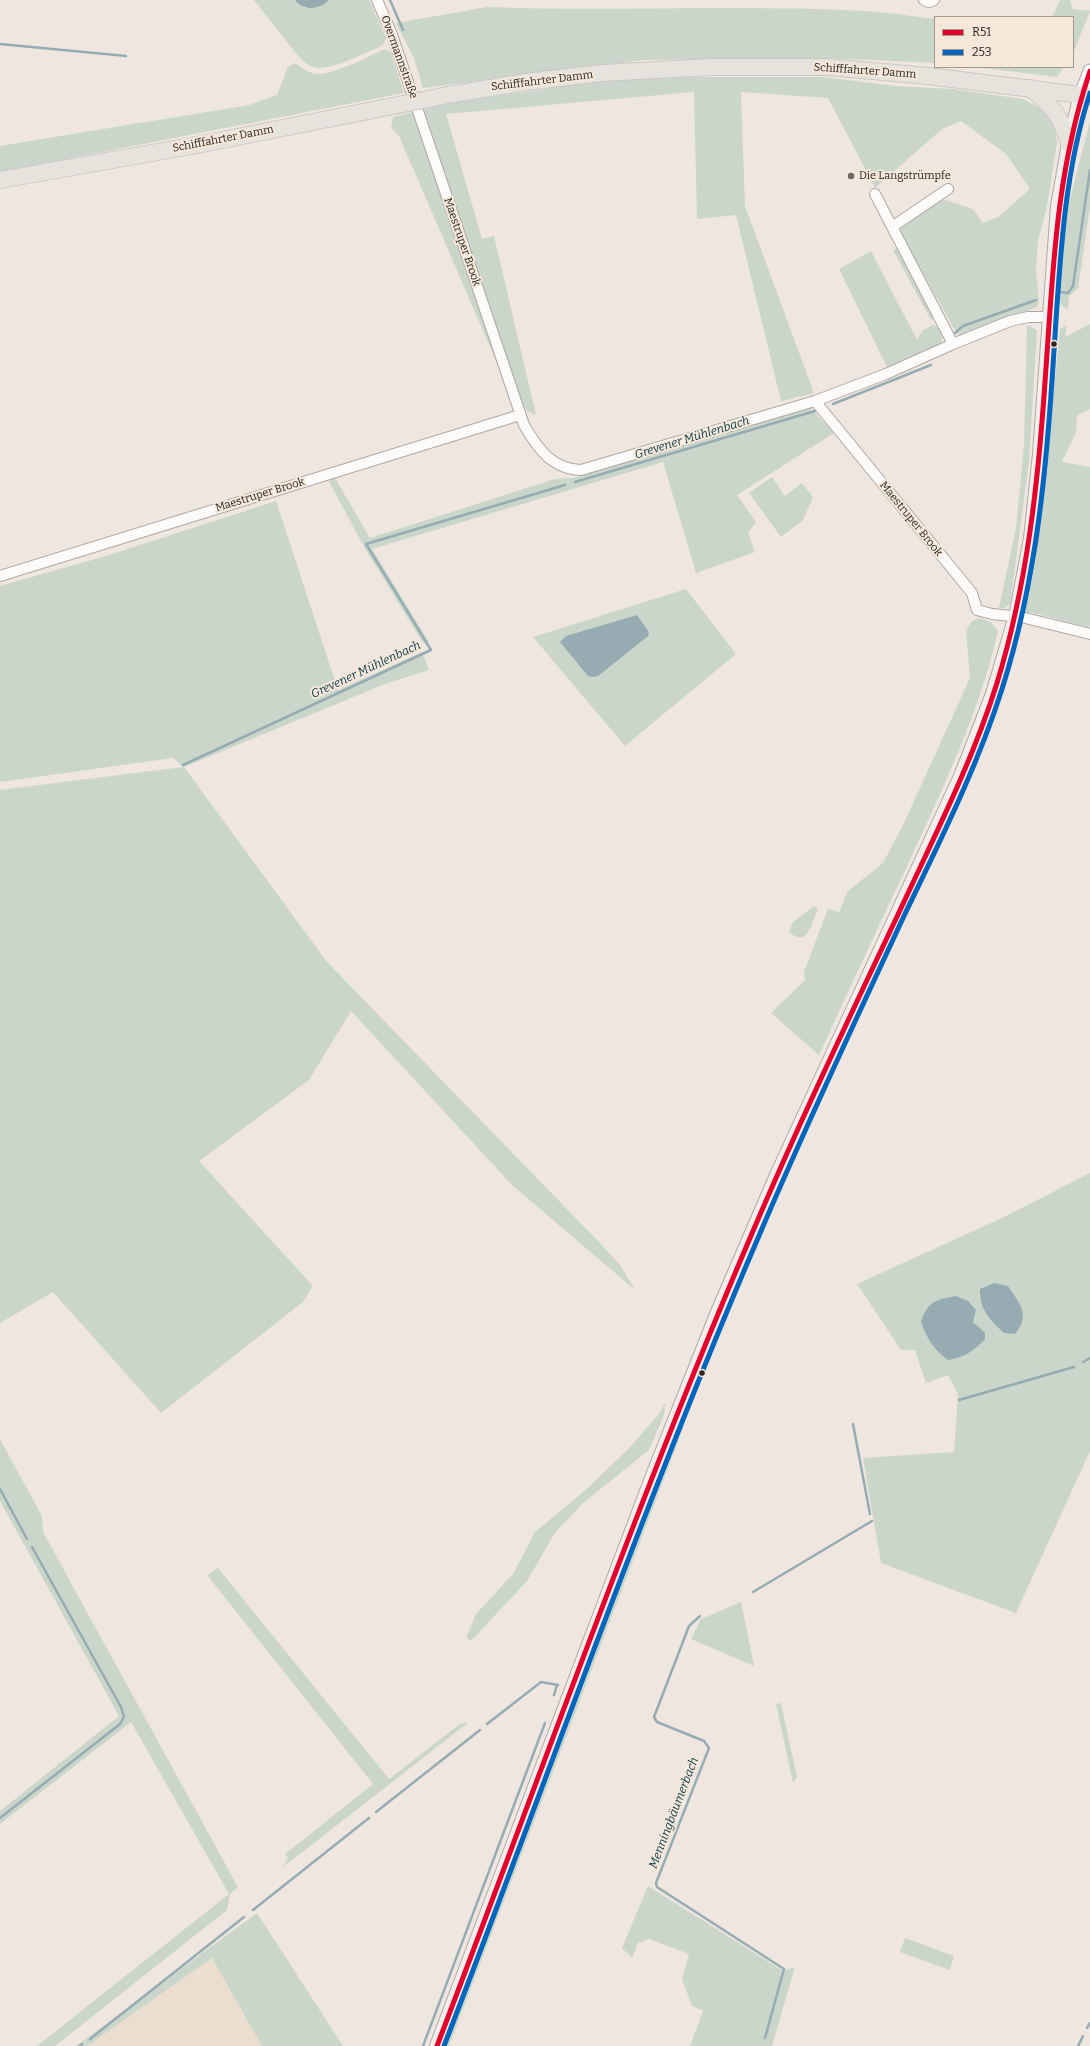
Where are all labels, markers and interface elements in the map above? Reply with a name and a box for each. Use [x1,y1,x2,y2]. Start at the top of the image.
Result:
street label: Overmannstraße [378,14,420,100]
legend [934,16,1074,68]
text: R51 [972,25,991,39]
text: 253 [972,45,992,59]
street label: Schifffahrter Damm [813,61,917,81]
street label: Schifffahrter Damm [490,68,594,94]
street label: Schifffahrter Damm [171,123,275,155]
place label: Die Langstrümpfe [859,169,951,183]
marker: Die Langstrümpfe [846,171,856,181]
street label: Maestruper Brook [441,196,483,288]
unlabelled marker [1049,339,1059,349]
water label: Grevener Mühlenbach [633,414,751,462]
street label: Maestruper Brook [214,475,306,515]
street label: Maestruper Brook [877,479,945,559]
water label: Grevener Mühlenbach [309,638,423,702]
unlabelled marker [697,1368,707,1378]
water label: Menningbäumerbach [646,1755,702,1871]

